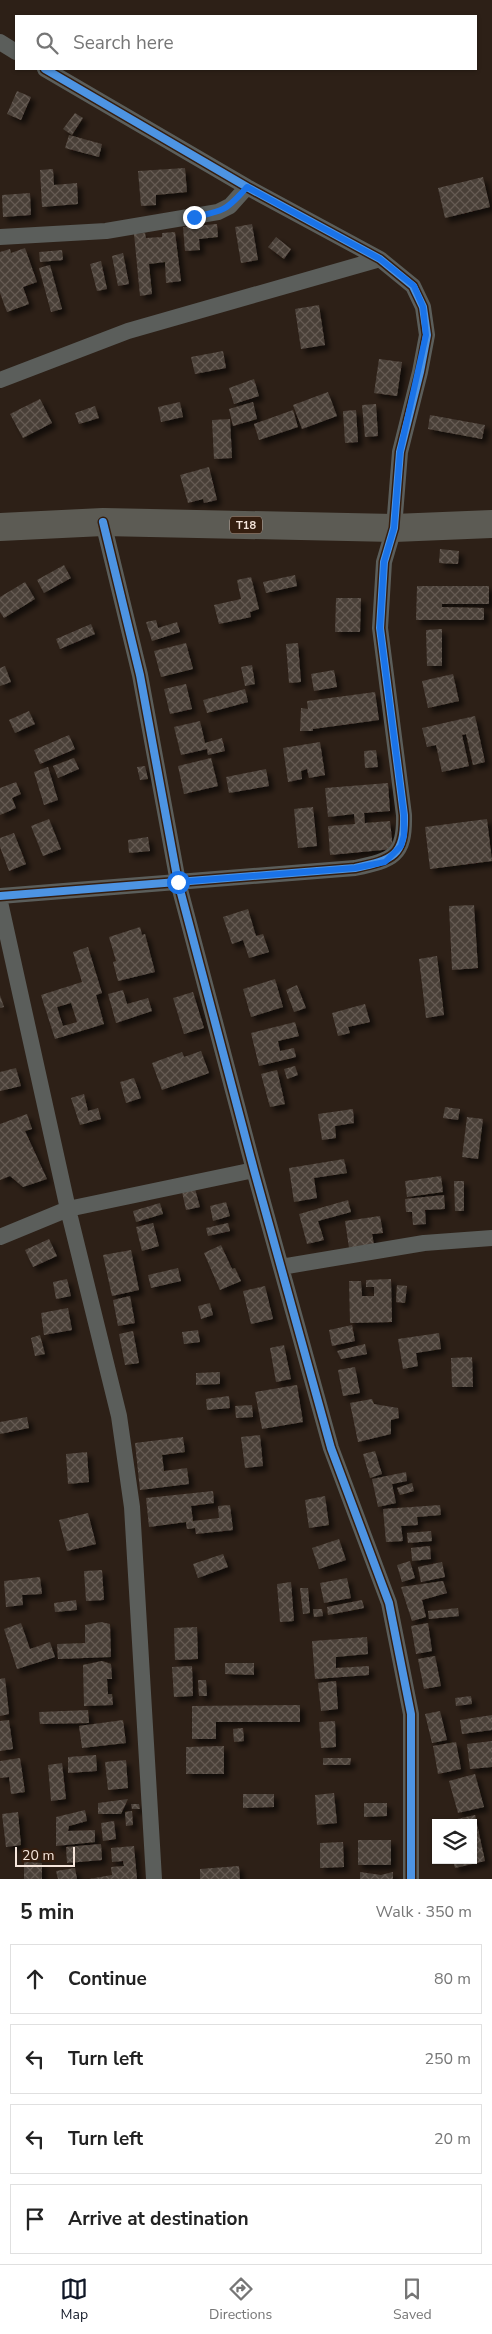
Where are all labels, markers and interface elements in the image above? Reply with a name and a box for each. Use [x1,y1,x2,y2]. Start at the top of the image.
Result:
search box [15,15,477,70]
icon: search [33,29,61,57]
text: Search here [73,30,174,56]
route end [183,206,206,229]
road number: T18 [230,516,262,534]
route start [167,871,190,894]
map controls [432,1819,477,1864]
button: layers [432,1819,477,1864]
scale bar [15,1844,75,1867]
text: 20 m [22,1846,54,1865]
text: 5 min [20,1898,74,1926]
text: Walk · 350 m [376,1901,472,1923]
icon: ahead [21,1965,49,1993]
text: Continue [68,1966,147,1992]
text: 80 m [434,1968,471,1990]
icon: left [21,2045,49,2073]
text: Turn left [68,2046,143,2072]
text: 250 m [424,2048,471,2070]
icon: left [21,2125,49,2153]
text: Turn left [68,2126,143,2152]
text: 20 m [434,2128,471,2150]
icon: arrive [21,2205,49,2233]
text: Arrive at destination [68,2206,249,2232]
tab: Map [60,2275,88,2324]
tab: Directions [209,2275,272,2324]
tab: Saved [393,2275,432,2324]

